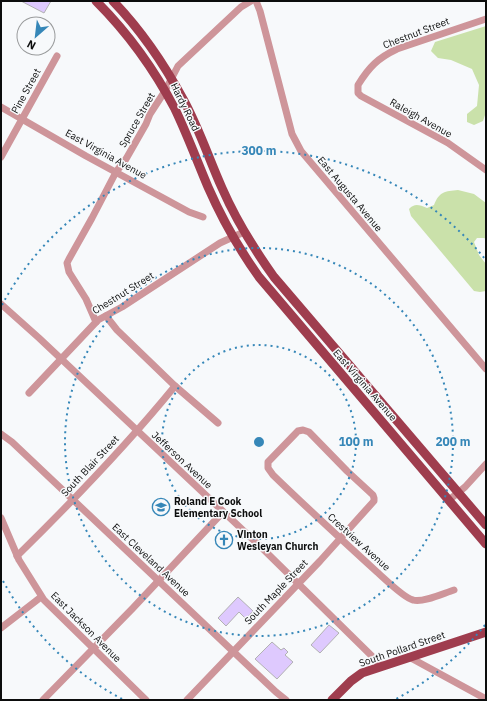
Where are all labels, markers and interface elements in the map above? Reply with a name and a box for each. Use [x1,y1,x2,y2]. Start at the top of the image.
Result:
street label: Chestnut Street [381,14,452,52]
north arrow [16,16,56,56]
text: N [24,37,38,53]
street label: Pine Street [8,66,44,116]
street label: Hardy Road [168,81,202,133]
street label: Spruce Street [116,90,158,150]
street label: Raleigh Avenue [388,96,455,141]
street label: East Virginia Avenue [63,126,149,182]
text: 300 m [241,143,277,158]
street label: East Augusta Avenue [315,154,386,235]
street label: Chestnut Street [90,269,157,317]
street label: East Virginia Avenue [330,346,400,424]
street label: Jefferson Avenue [149,429,215,492]
street label: South Blair Street [58,432,122,499]
text: 100 m [338,434,374,449]
text: 200 m [435,434,471,449]
centre of rings [252,435,266,449]
place label: Roland E Cook Elementary School [174,495,262,520]
school or university icon: Roland E Cook Elementary School [151,497,171,517]
street label: Crestview Avenue [325,510,393,574]
street label: East Cleveland Avenue [109,521,193,600]
place label: Vinton Wesleyan Church [237,528,319,553]
church icon: Vinton Wesleyan Church [214,530,234,550]
street label: South Maple Street [241,556,311,627]
street label: East Jackson Avenue [48,589,124,665]
street label: South Pollard Street [357,628,447,670]

